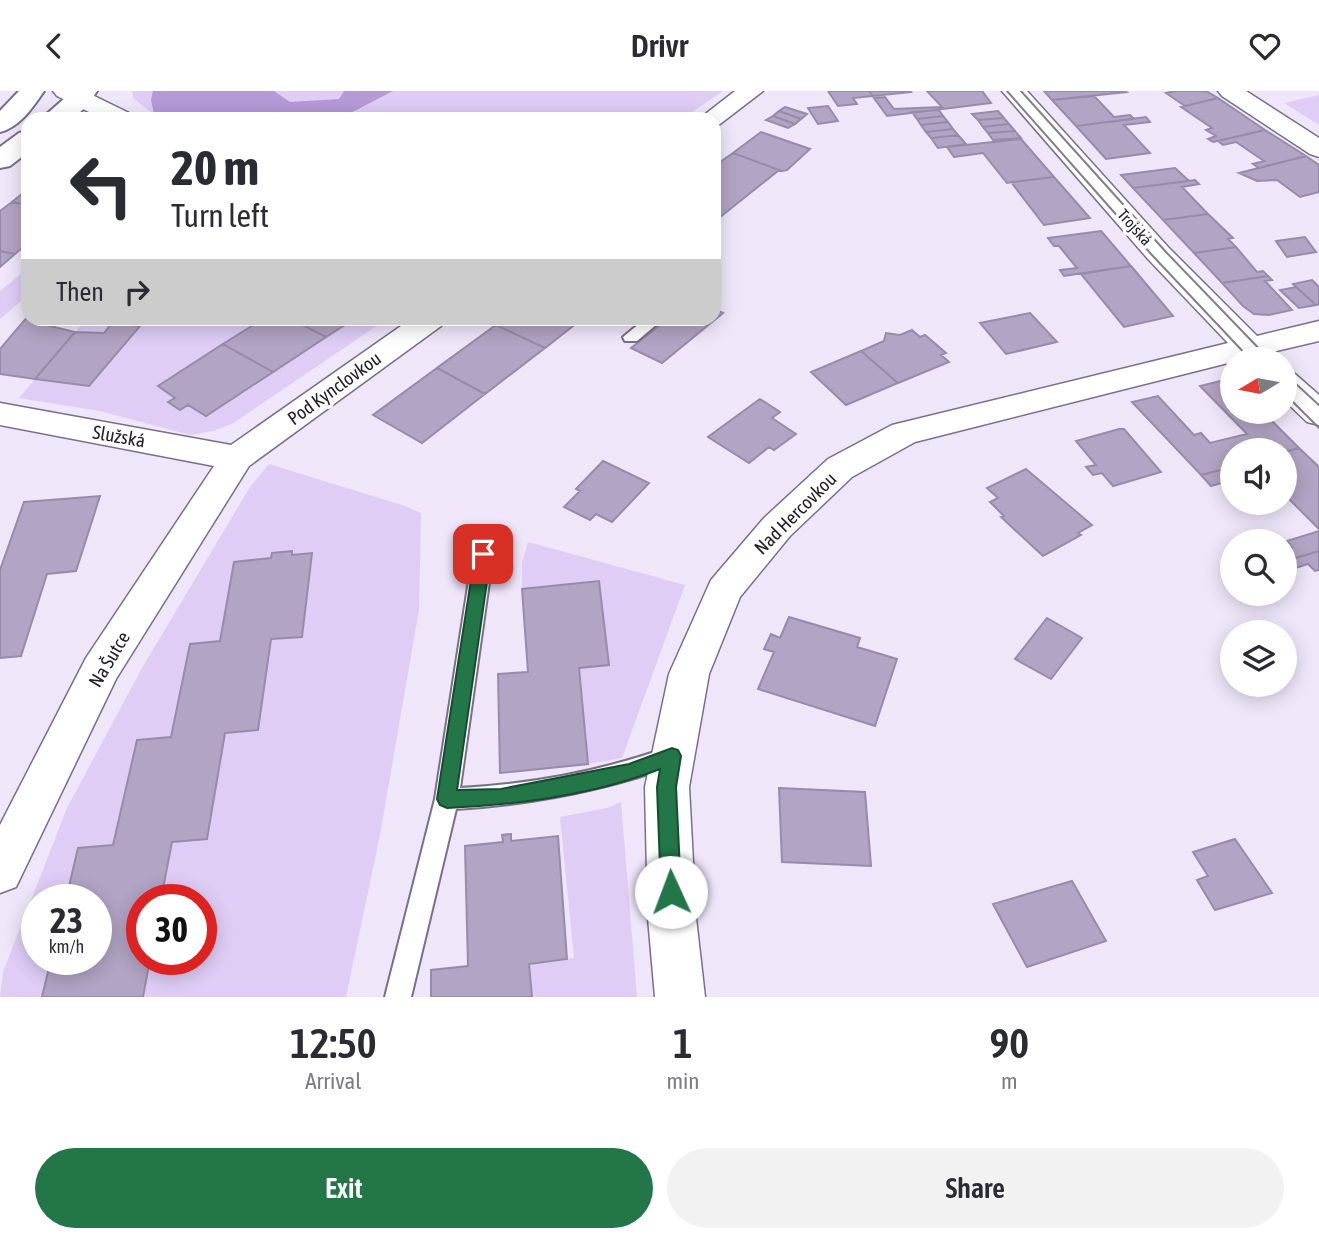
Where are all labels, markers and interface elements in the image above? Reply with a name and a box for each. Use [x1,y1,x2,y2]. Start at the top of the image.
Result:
icon: back [35,27,73,65]
text: Drivr [631,27,688,64]
icon: heart [1246,27,1284,65]
text: 20 m [171,139,259,195]
icon: left [56,140,147,231]
text: Turn left [171,197,269,234]
street label: Trojská [1113,205,1156,249]
icon: right [118,273,156,311]
text: Then [56,277,104,307]
street label: Pod Kynclovkou [283,347,385,429]
north arrow [1220,347,1297,423]
map controls [1220,347,1297,697]
street label: Služská [91,421,147,451]
button: sound [1220,438,1297,515]
street label: Nad Hercovkou [750,468,840,558]
pin [453,524,513,584]
button: search [1220,529,1297,606]
icon: arrive [464,535,502,573]
button: layers [1220,620,1297,697]
street label: Na Šutce [84,627,134,691]
position arrow [634,855,708,929]
speed limit sign: 30 [126,884,217,975]
text: 23 [50,900,83,940]
text: km/h [49,936,84,957]
text: 12:50 [290,1019,376,1067]
text: 1 [673,1019,693,1067]
text: 90 [990,1019,1029,1067]
text: Arrival [305,1068,361,1094]
text: min [666,1068,699,1094]
text: m [1001,1068,1018,1094]
button: Exit [35,1148,653,1228]
button: Share [667,1148,1284,1228]

